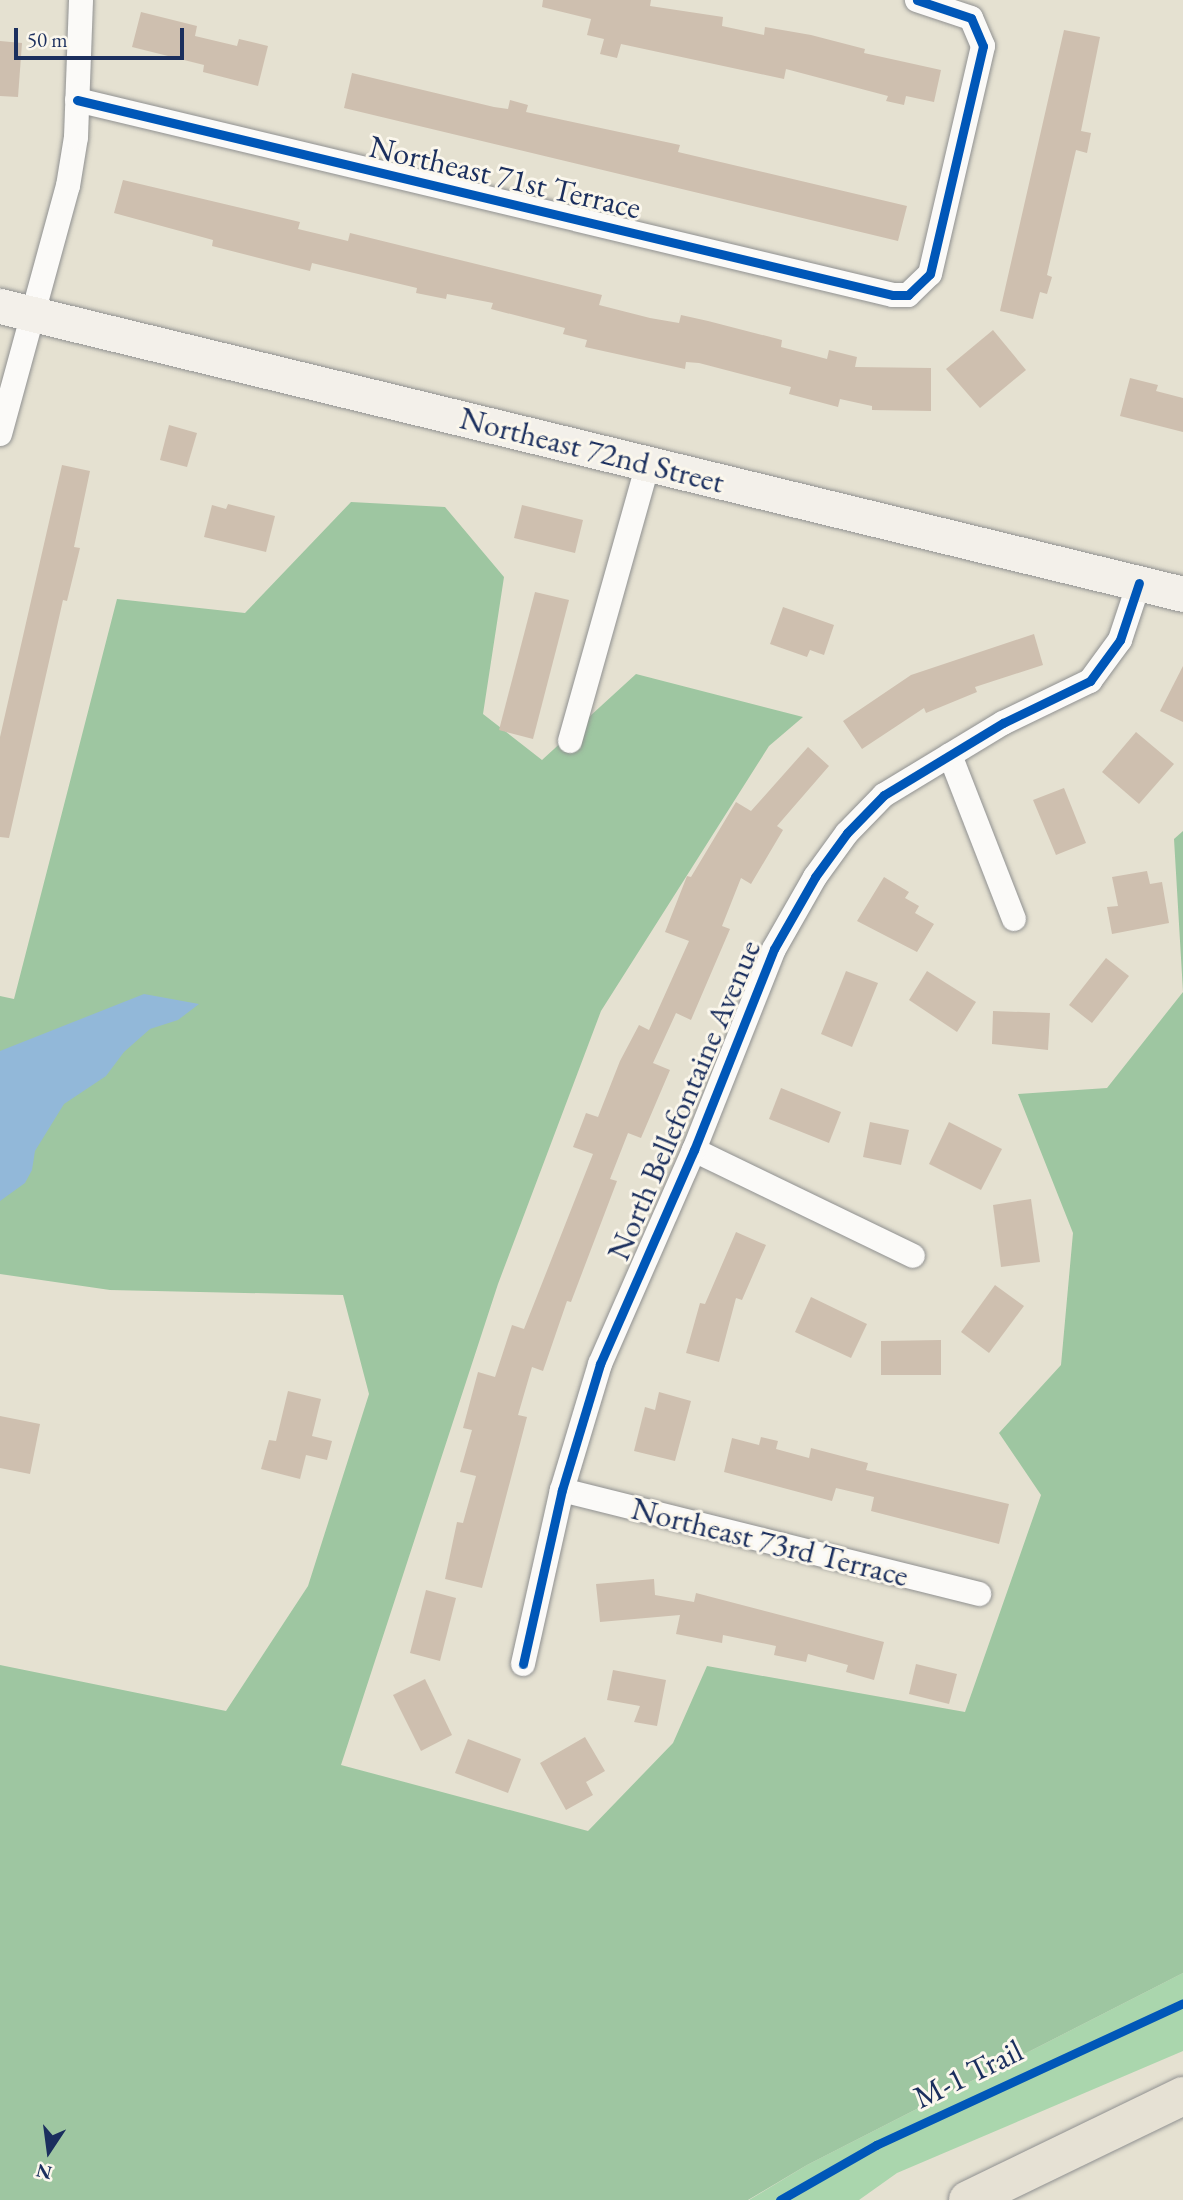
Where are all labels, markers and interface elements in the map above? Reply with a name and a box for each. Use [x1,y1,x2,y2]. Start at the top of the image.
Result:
scale bar [18,14,187,58]
text: 50 m [27,26,68,53]
street label: Northeast 71st Terrace [365,127,645,227]
street label: Northeast 72nd Street [456,399,728,501]
street label: North Bellefontaine Avenue [599,934,769,1266]
street label: Northeast 73rd Terrace [628,1489,912,1595]
street label: M-1 Trail [907,2031,1029,2117]
north arrow [14,2116,84,2186]
text: N [34,2158,54,2186]

